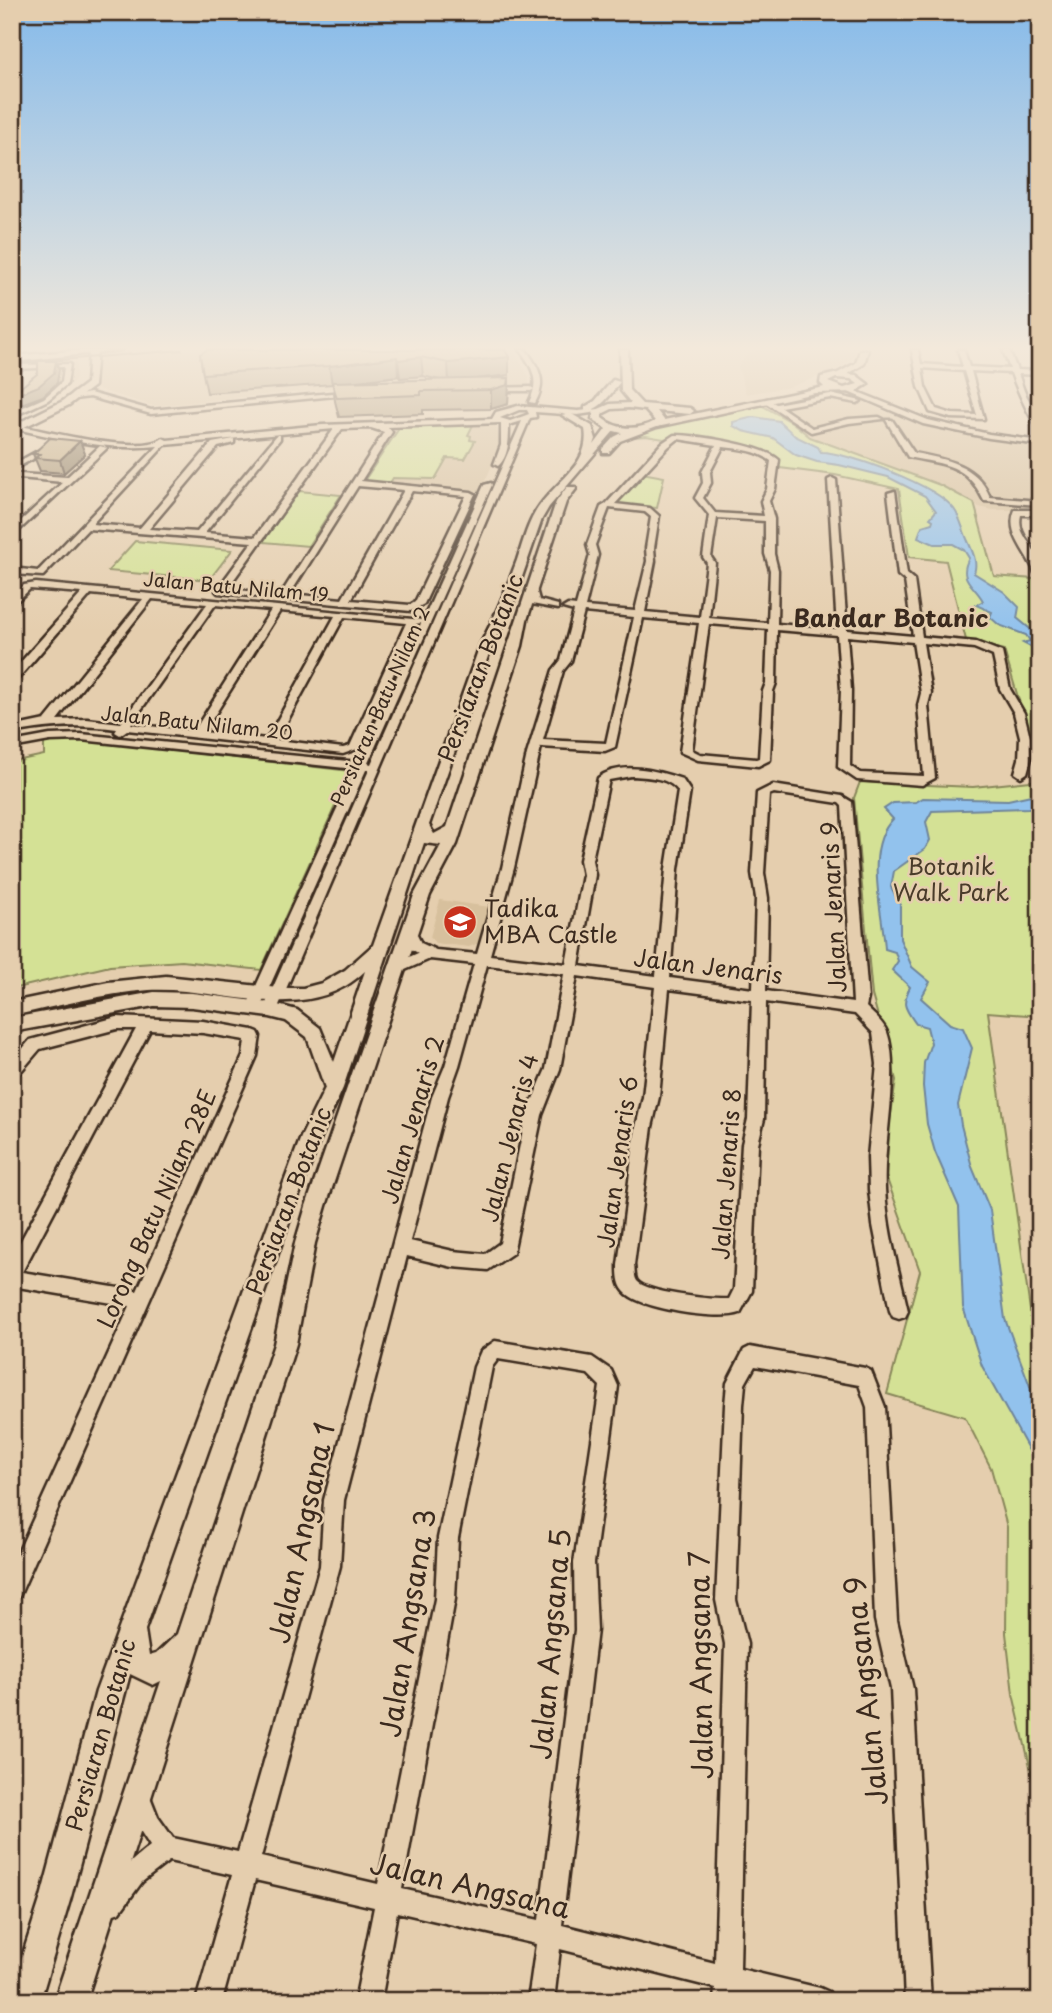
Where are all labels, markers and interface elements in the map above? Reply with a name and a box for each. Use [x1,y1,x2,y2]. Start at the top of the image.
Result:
street label: Jalan Batu Nilam 19 [142,564,330,608]
street label: Persiaran Botanic [428,568,532,767]
district label: Bandar Botanic [794,599,988,635]
street label: Persiaran Batu Nilam 2 [322,601,436,810]
street label: Jalan Batu Nilam 20 [100,698,294,746]
street label: Jalan Jenaris 9 [811,820,854,994]
park label: Botanik Walk Park [893,848,1009,909]
place label: Tadika MBA Castle [484,890,618,951]
school or university icon: Tadika MBA Castle [441,903,479,941]
street label: Jalan Jenaris [632,939,785,992]
street label: Jalan Jenaris 2 [371,1031,452,1208]
street label: Jalan Jenaris 4 [471,1050,546,1226]
street label: Jalan Jenaris 6 [587,1073,646,1250]
street label: Lorong Batu Nilam 28E [87,1083,224,1333]
street label: Jalan Jenaris 8 [702,1087,749,1261]
street label: Persiaran Botanic [236,1101,340,1300]
street label: Jalan Angsana 1 [256,1418,345,1647]
street label: Jalan Angsana 3 [367,1505,446,1740]
street label: Jalan Angsana 5 [518,1527,581,1761]
street label: Jalan Angsana 7 [676,1551,723,1779]
street label: Jalan Angsana 9 [831,1575,898,1808]
street label: Persiaran Botanic [55,1634,144,1835]
street label: Jalan Angsana [366,1841,575,1929]

